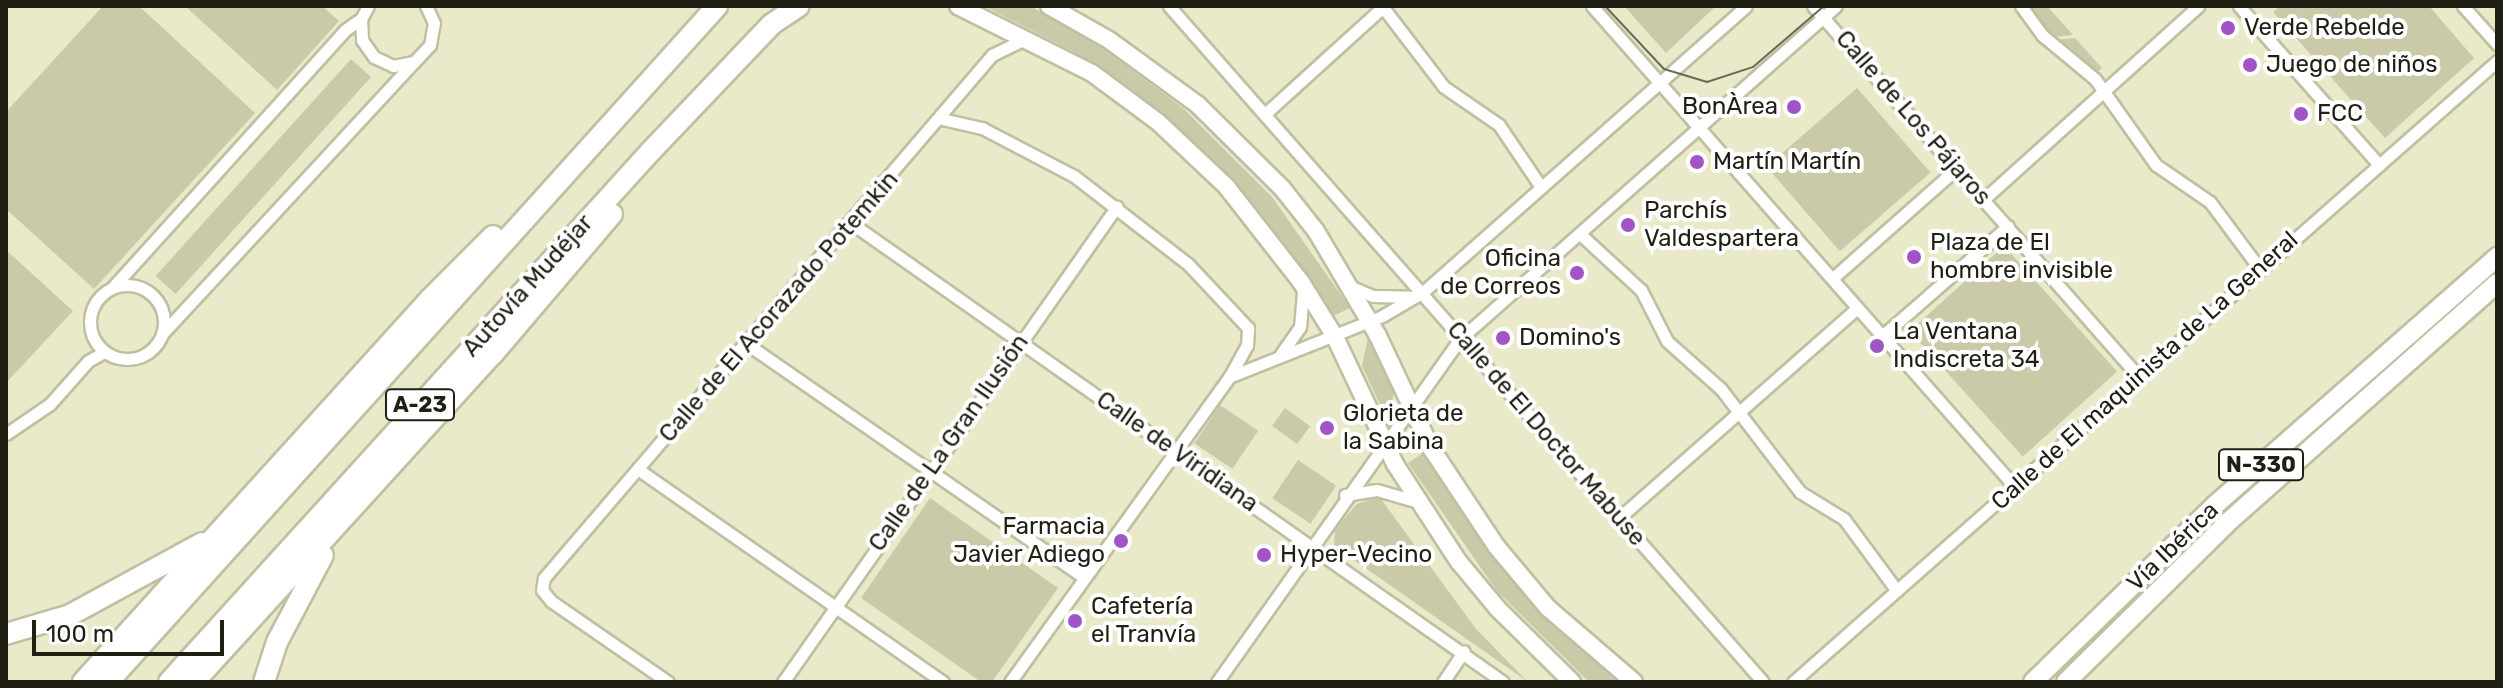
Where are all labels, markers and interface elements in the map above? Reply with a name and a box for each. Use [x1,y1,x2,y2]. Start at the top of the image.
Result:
place label: Verde Rebelde [2244,14,2405,42]
marker: Verde Rebelde [2219,19,2237,37]
street label: Calle de Los Pájaros [1829,25,1997,211]
place label: Juego de niños [2266,51,2438,79]
marker: Juego de niños [2241,56,2259,74]
place label: BonÀrea [1682,93,1778,121]
marker: BonÀrea [1785,98,1803,116]
place label: FCC [2317,100,2363,128]
marker: FCC [2292,105,2310,123]
place label: Martín Martín [1713,148,1861,176]
marker: Martín Martín [1688,153,1706,171]
street label: Calle de El Acorazado Potemkin [653,165,905,449]
place label: Parchís Valdespartera [1644,197,1799,253]
street label: Autovía Mudéjar [457,209,599,363]
marker: Parchís Valdespartera [1619,216,1637,234]
street label: Calle de El maquinista de La General [1986,226,2304,516]
place label: Plaza de El hombre invisible [1930,229,2113,285]
place label: Oficina de Correos [1440,245,1561,301]
marker: Plaza de El hombre invisible [1905,248,1923,266]
marker: Oficina de Correos [1568,264,1586,282]
street label: Calle de El Doctor Mabuse [1440,316,1652,552]
place label: La Ventana Indiscreta 34 [1893,318,2040,374]
place label: Domino's [1519,324,1621,352]
street label: Calle de La Gran Ilusión [863,329,1035,557]
marker: Domino's [1494,329,1512,347]
marker: La Ventana Indiscreta 34 [1868,337,1886,355]
street label: Calle de Viridiana [1090,385,1264,519]
road number: A-23 [384,387,456,423]
place label: Glorieta de la Sabina [1343,400,1463,456]
marker: Glorieta de la Sabina [1318,419,1336,437]
road number: N-330 [2217,447,2305,483]
street label: Vía Ibérica [2121,496,2225,598]
place label: Farmacia Javier Adiego [952,513,1105,569]
marker: Farmacia Javier Adiego [1112,532,1130,550]
place label: Hyper-Vecino [1280,541,1432,569]
marker: Hyper-Vecino [1255,546,1273,564]
place label: Cafetería el Tranvía [1091,593,1197,649]
scale bar [36,604,228,654]
marker: Cafetería el Tranvía [1066,612,1084,630]
text: 100 m [46,620,114,648]

